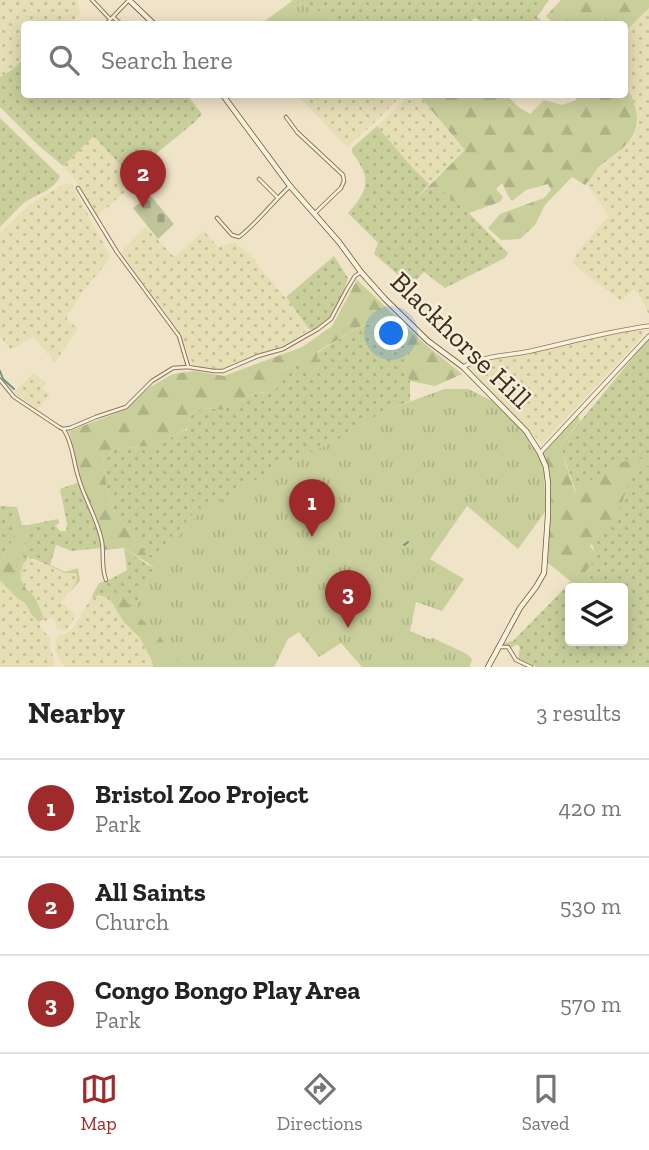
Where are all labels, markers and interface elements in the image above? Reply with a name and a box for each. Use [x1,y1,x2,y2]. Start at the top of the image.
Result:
search box [21,21,628,98]
icon: search [45,41,83,79]
text: Search here [101,44,233,76]
pin: 2 [120,150,166,208]
street label: Blackhorse Hill [384,265,538,415]
your location [374,316,408,350]
pin: 1 [289,479,335,537]
pin: 3 [325,570,371,628]
map controls [565,583,628,646]
button: layers [565,583,628,646]
text: Nearby [28,695,125,731]
text: 3 results [536,699,621,727]
text: Bristol Zoo Project [95,778,308,810]
text: 1 [46,794,56,822]
text: 420 m [558,794,621,822]
text: Park [95,810,141,838]
text: All Saints [95,876,206,908]
text: 2 [45,892,57,920]
text: 530 m [560,892,621,920]
text: Church [95,908,169,936]
text: Congo Bongo Play Area [95,974,360,1006]
text: 3 [45,990,57,1018]
text: 570 m [560,990,621,1018]
text: Park [95,1006,141,1034]
tab: Map [80,1070,118,1135]
tab: Directions [277,1070,363,1135]
tab: Saved [522,1070,569,1135]

